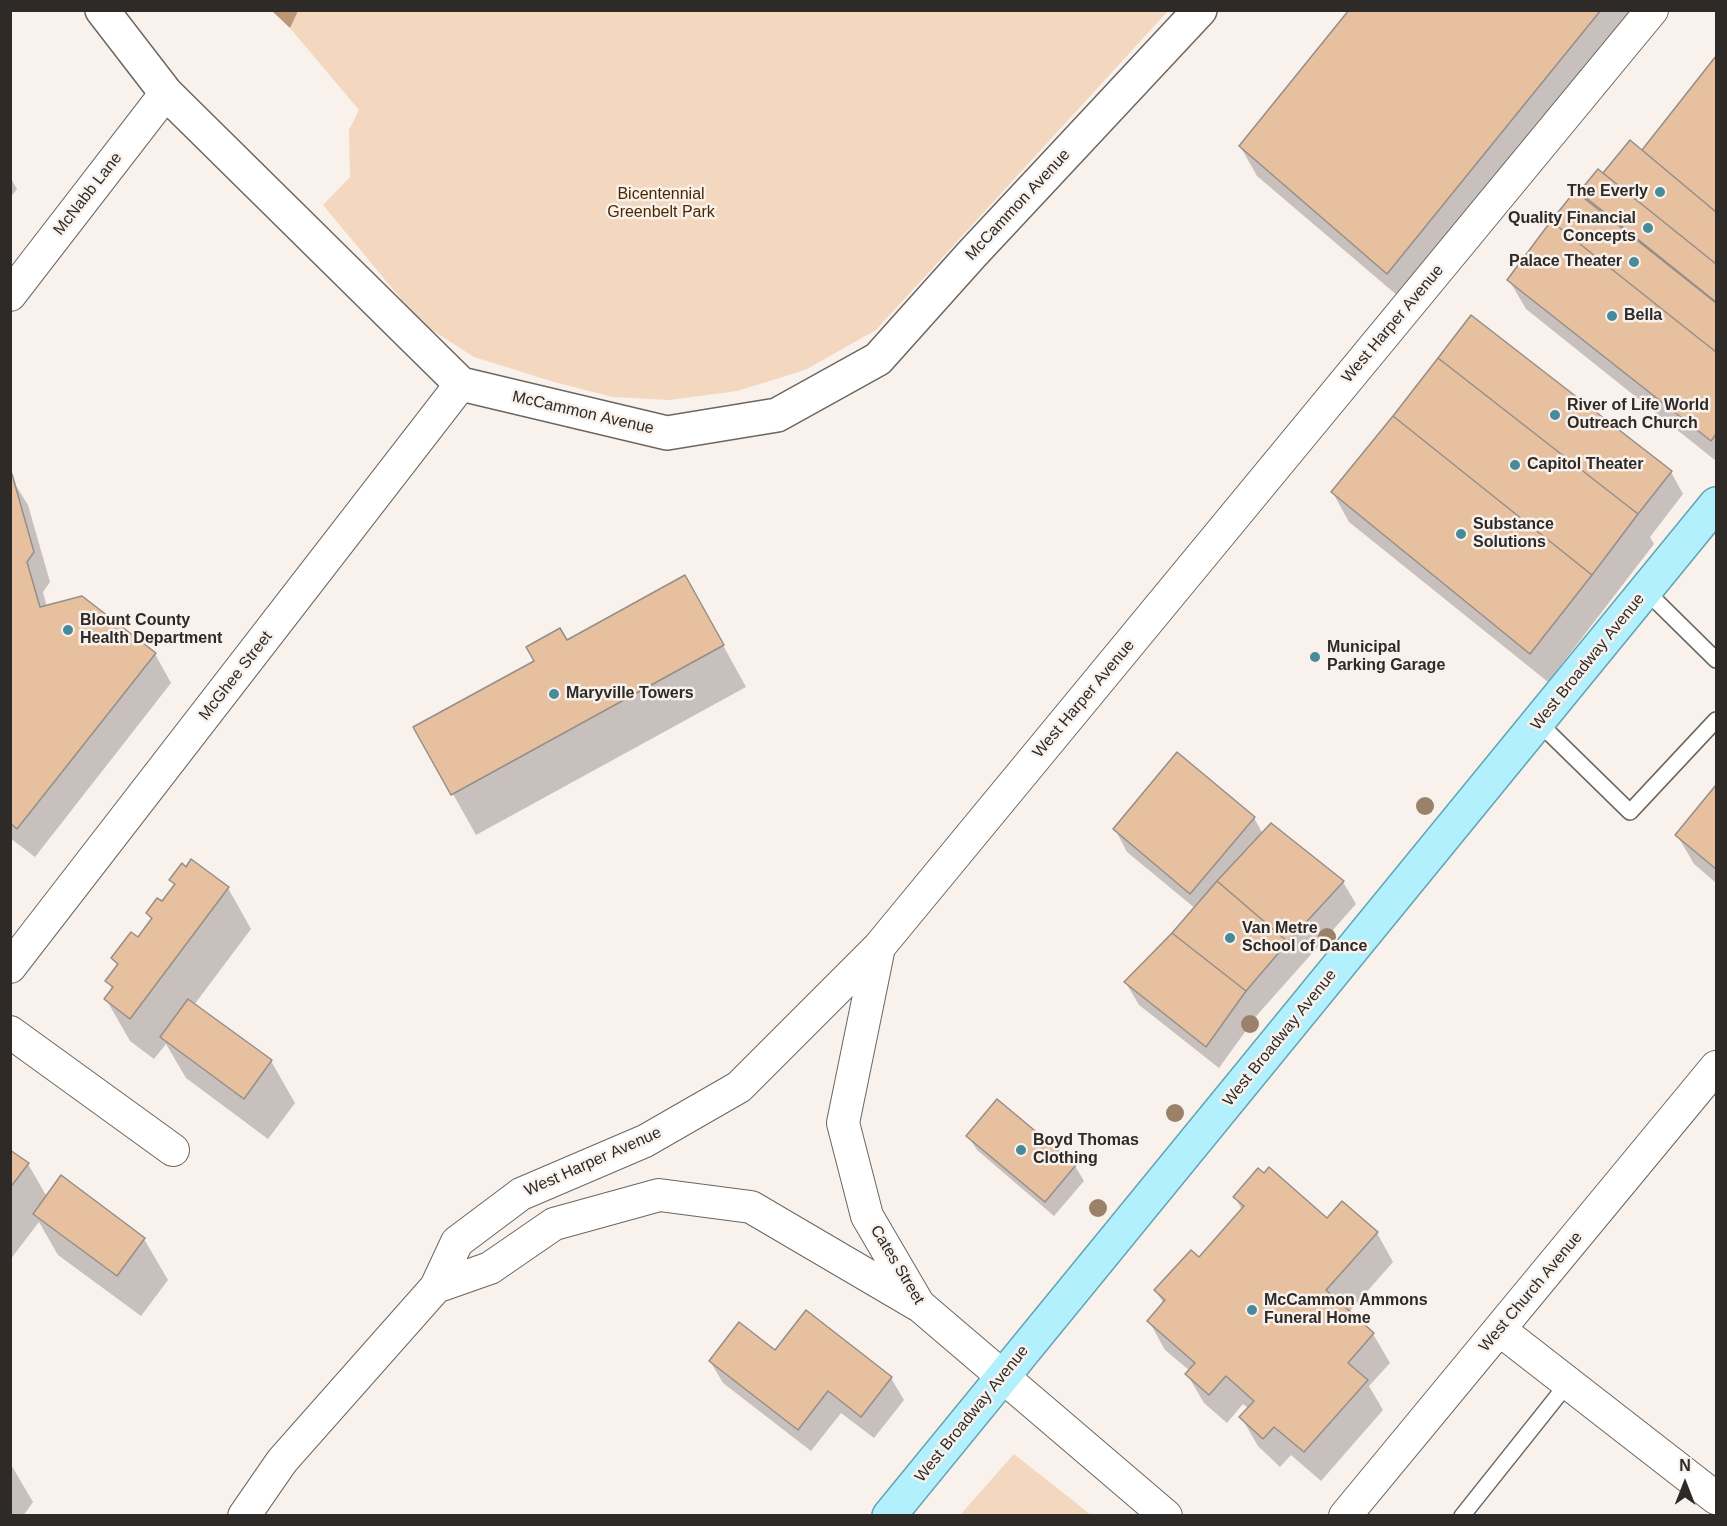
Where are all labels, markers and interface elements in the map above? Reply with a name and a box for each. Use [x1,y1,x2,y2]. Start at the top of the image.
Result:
street label: McCammon Avenue [962,146,1074,264]
street label: McNabb Lane [50,149,126,239]
place label: The Everly [1567,182,1648,202]
park label: Bicentennial Greenbelt Park [607,185,715,223]
marker: The Everly [1653,185,1667,199]
place label: Quality Financial Concepts [1508,209,1636,247]
marker: Quality Financial Concepts [1641,221,1655,235]
place label: Palace Theater [1509,252,1622,272]
marker: Palace Theater [1627,255,1641,269]
street label: West Harper Avenue [1338,261,1448,387]
place label: Bella [1624,306,1662,326]
marker: Bella [1605,309,1619,323]
street label: McCammon Avenue [510,387,656,439]
place label: River of Life World Outreach Church [1567,396,1709,434]
marker: River of Life World Outreach Church [1548,408,1562,422]
place label: Capitol Theater [1527,455,1643,475]
marker: Capitol Theater [1508,458,1522,472]
place label: Substance Solutions [1473,515,1554,553]
marker: Substance Solutions [1454,527,1468,541]
street label: West Broadway Avenue [1527,590,1649,734]
place label: Blount County Health Department [80,611,222,649]
marker: Blount County Health Department [61,623,75,637]
street label: McGhee Street [195,628,277,724]
street label: West Harper Avenue [1029,636,1139,762]
place label: Municipal Parking Garage [1327,638,1445,676]
marker: Municipal Parking Garage [1308,650,1322,664]
place label: Maryville Towers [566,684,694,704]
marker: Maryville Towers [547,687,561,701]
place label: Van Metre School of Dance [1242,919,1367,957]
marker: Van Metre School of Dance [1223,931,1237,945]
street label: West Broadway Avenue [1219,966,1341,1110]
street label: West Harper Avenue [522,1123,664,1201]
place label: Boyd Thomas Clothing [1033,1131,1139,1169]
marker: Boyd Thomas Clothing [1014,1143,1028,1157]
street label: Cates Street [866,1222,928,1308]
street label: West Church Avenue [1475,1228,1587,1356]
place label: McCammon Ammons Funeral Home [1264,1291,1428,1329]
marker: McCammon Ammons Funeral Home [1245,1303,1259,1317]
street label: West Broadway Avenue [911,1342,1033,1486]
north arrow [1655,1454,1715,1514]
text: N [1679,1457,1691,1474]

